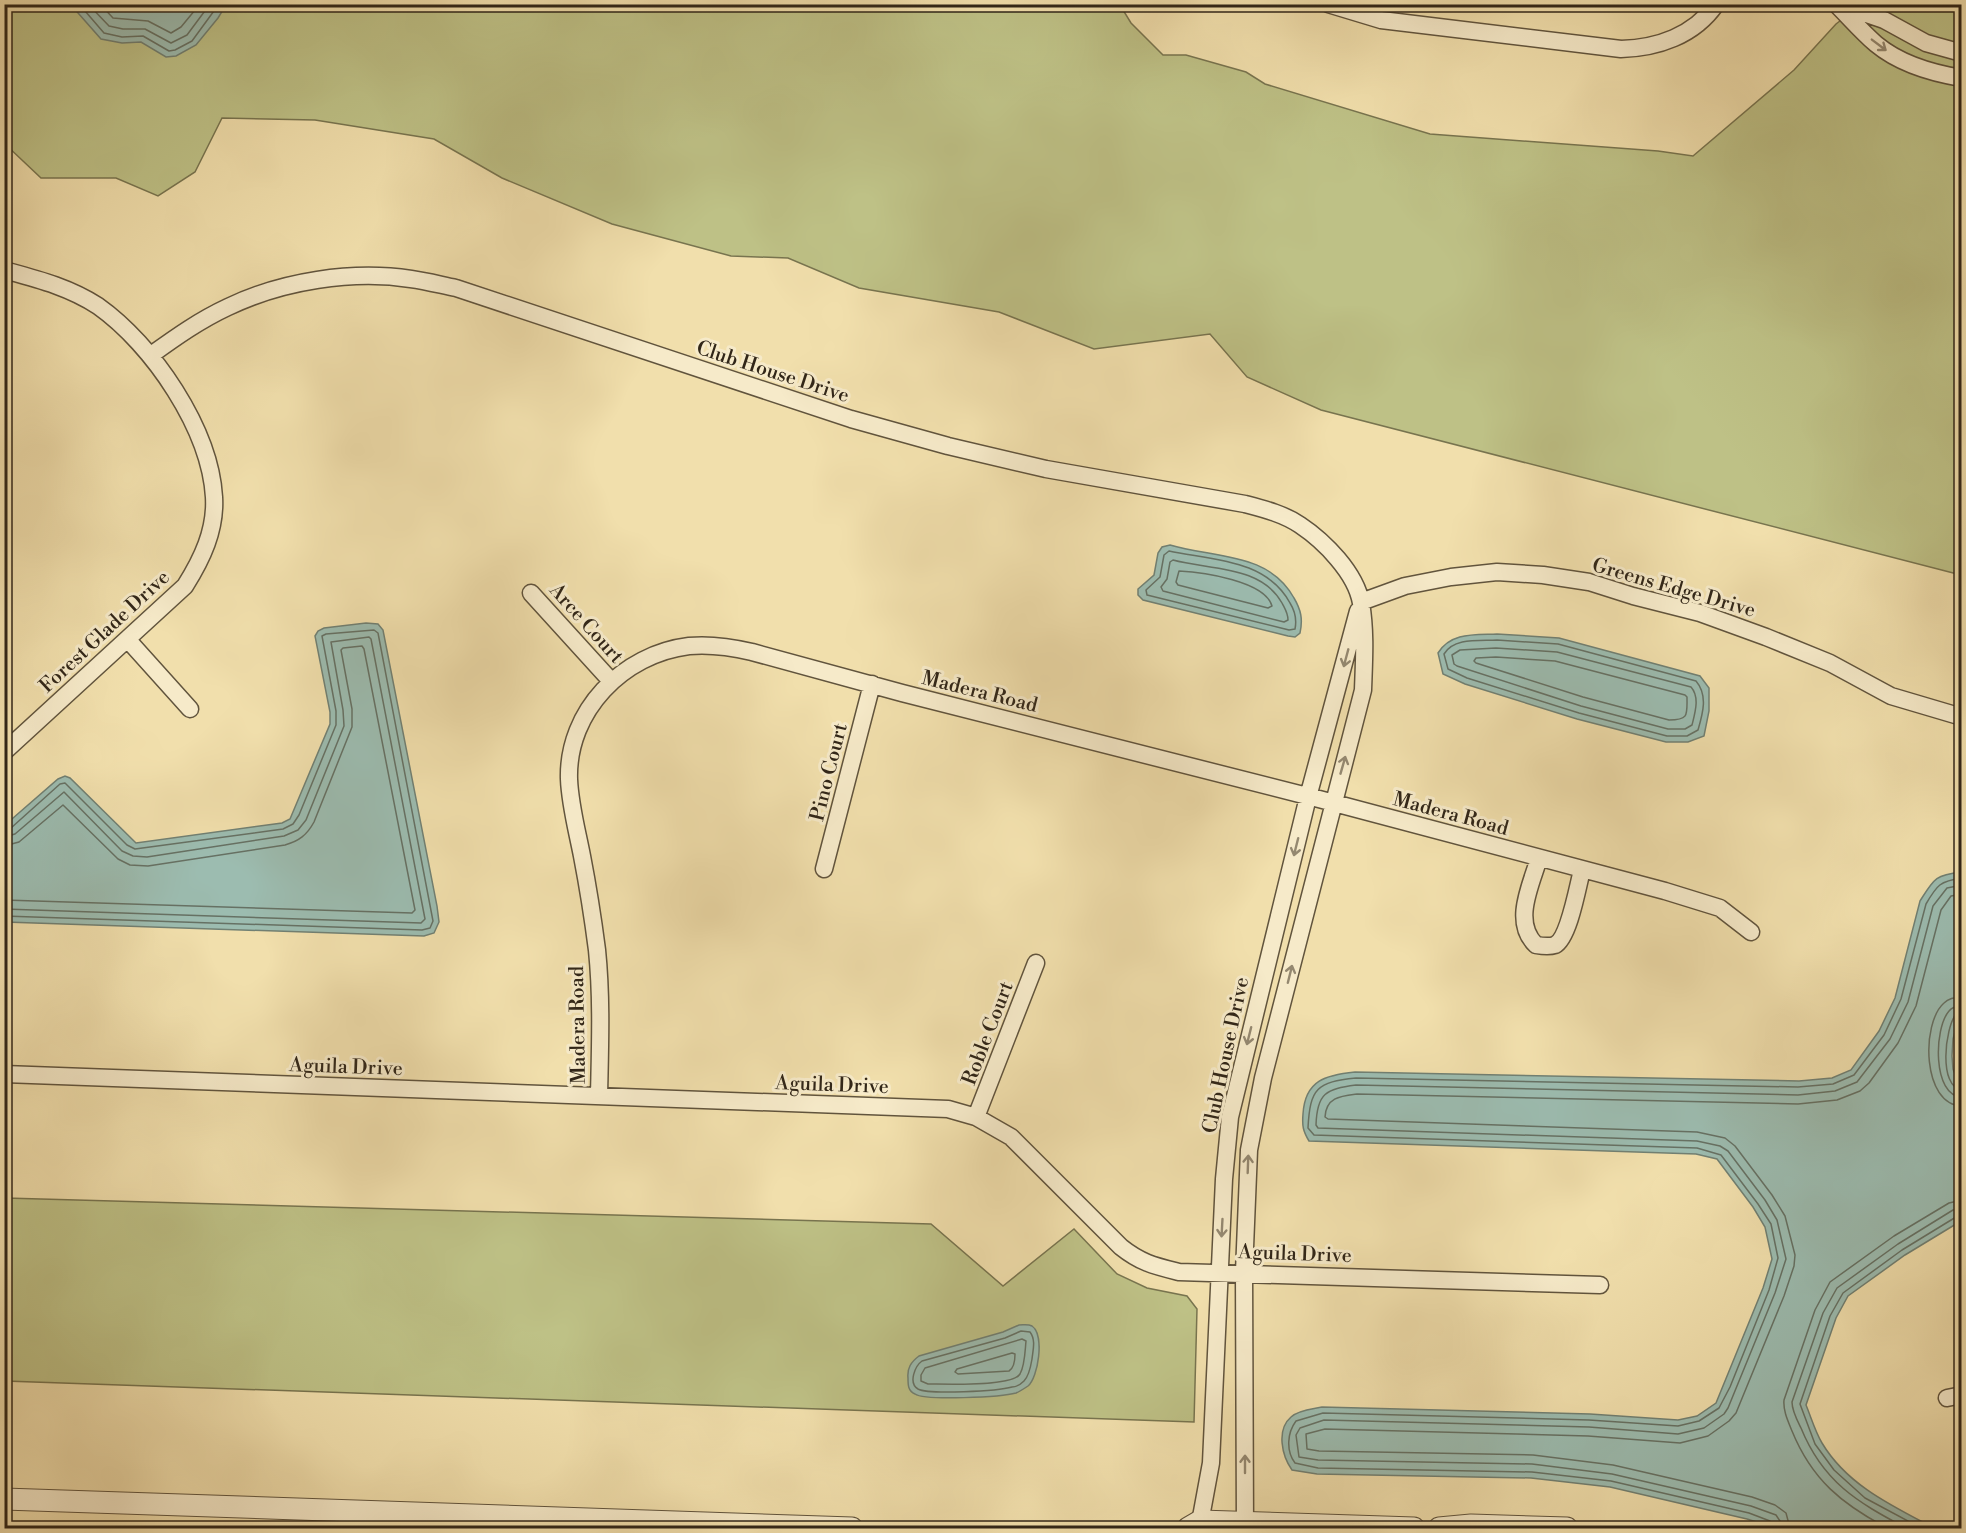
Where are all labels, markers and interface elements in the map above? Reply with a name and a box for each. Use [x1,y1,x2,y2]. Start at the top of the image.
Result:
one-way arrow [1870,38,1886,51]
street label: Club House Drive [693,336,852,409]
street label: Greens Edge Drive [1589,553,1758,624]
street label: Forest Glade Drive [35,565,175,699]
street label: Arce Court [543,578,628,669]
one-way arrow [1339,648,1351,667]
street label: Madera Road [919,666,1041,719]
street label: Pino Court [805,721,854,824]
one-way arrow [1338,756,1350,775]
street label: Madera Road [1390,787,1512,842]
one-way arrow [1289,837,1301,856]
street label: Madera Road [565,965,592,1084]
one-way arrow [1284,965,1296,984]
street label: Club House Drive [1198,975,1255,1136]
street label: Roble Court [957,978,1020,1089]
one-way arrow [1242,1026,1254,1045]
street label: Aguila Drive [288,1053,403,1082]
street label: Aguila Drive [774,1071,889,1100]
one-way arrow [1243,1155,1254,1175]
one-way arrow [1216,1218,1227,1238]
street label: Aguila Drive [1237,1240,1352,1269]
one-way arrow [1239,1455,1251,1475]

